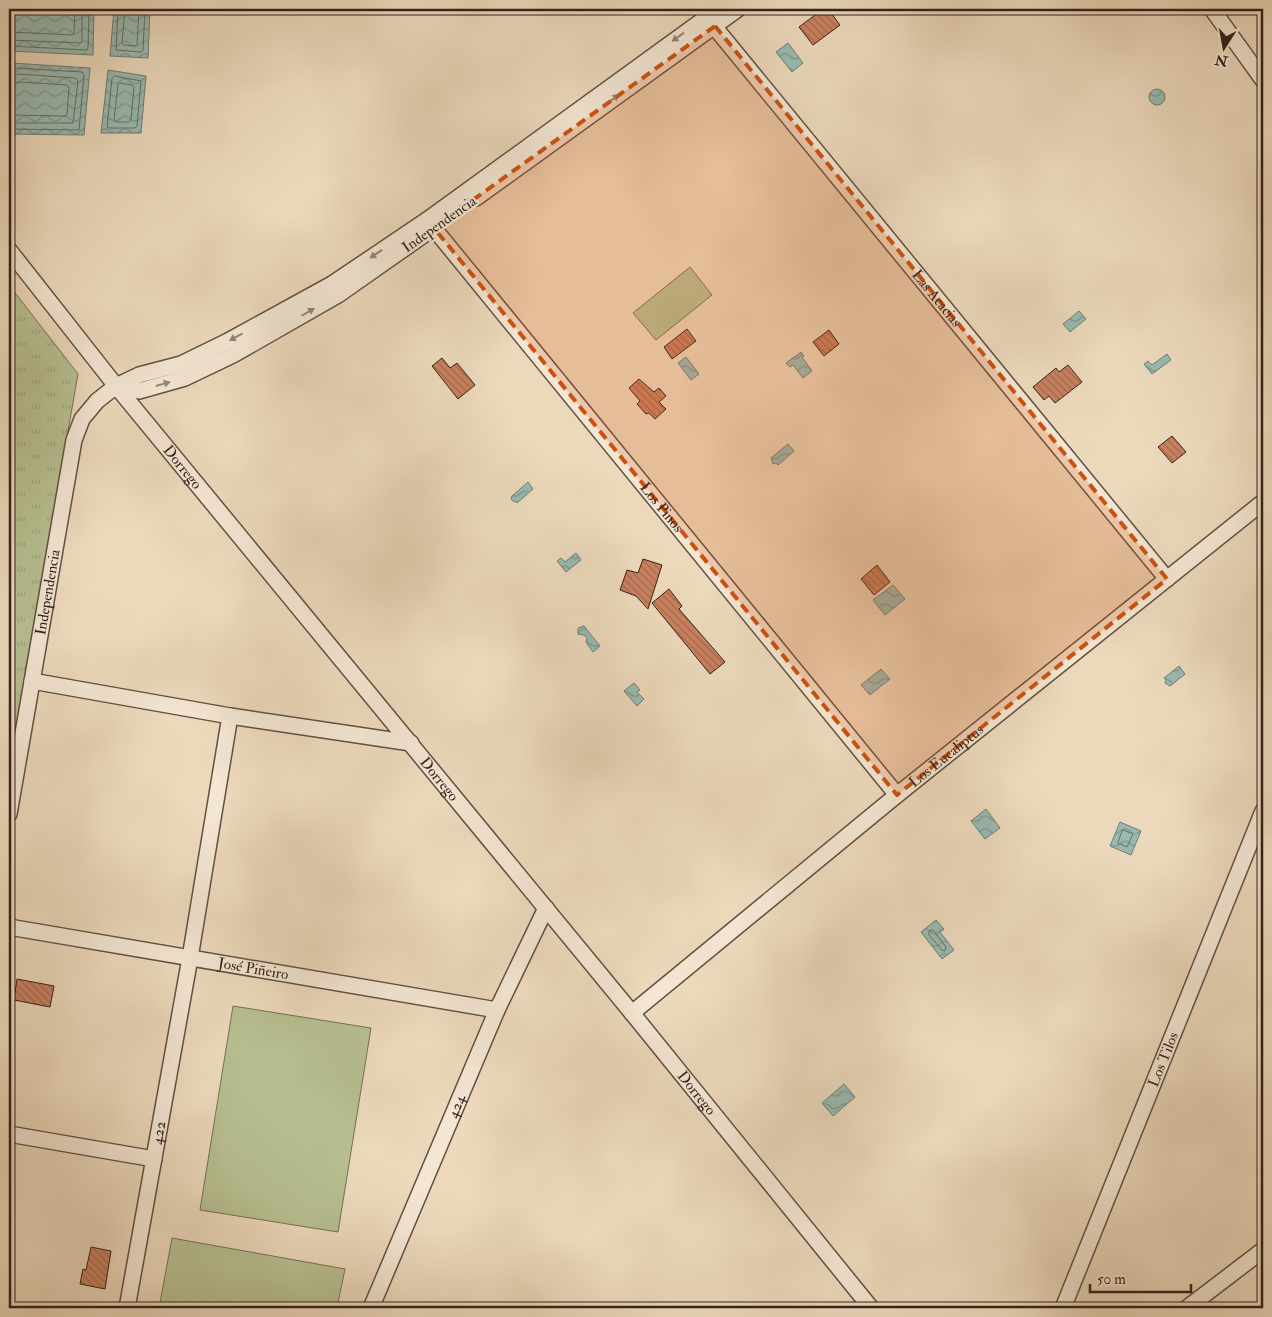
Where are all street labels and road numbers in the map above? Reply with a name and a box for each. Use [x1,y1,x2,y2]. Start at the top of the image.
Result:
street label: Independencia [398,191,481,258]
street label: Las Acacias [907,266,966,331]
street label: Dorrego [159,441,206,493]
street label: Los Pinos [635,479,688,537]
street label: Independencia [31,547,65,637]
street label: Los Eucaliptus [905,720,988,792]
street label: Dorrego [415,753,463,805]
street label: José Piñeiro [216,954,290,984]
street label: Los Tilos [1144,1029,1183,1090]
street label: Dorrego [673,1067,720,1119]
street label: 424 [443,1091,470,1121]
street label: 422 [148,1119,171,1146]

